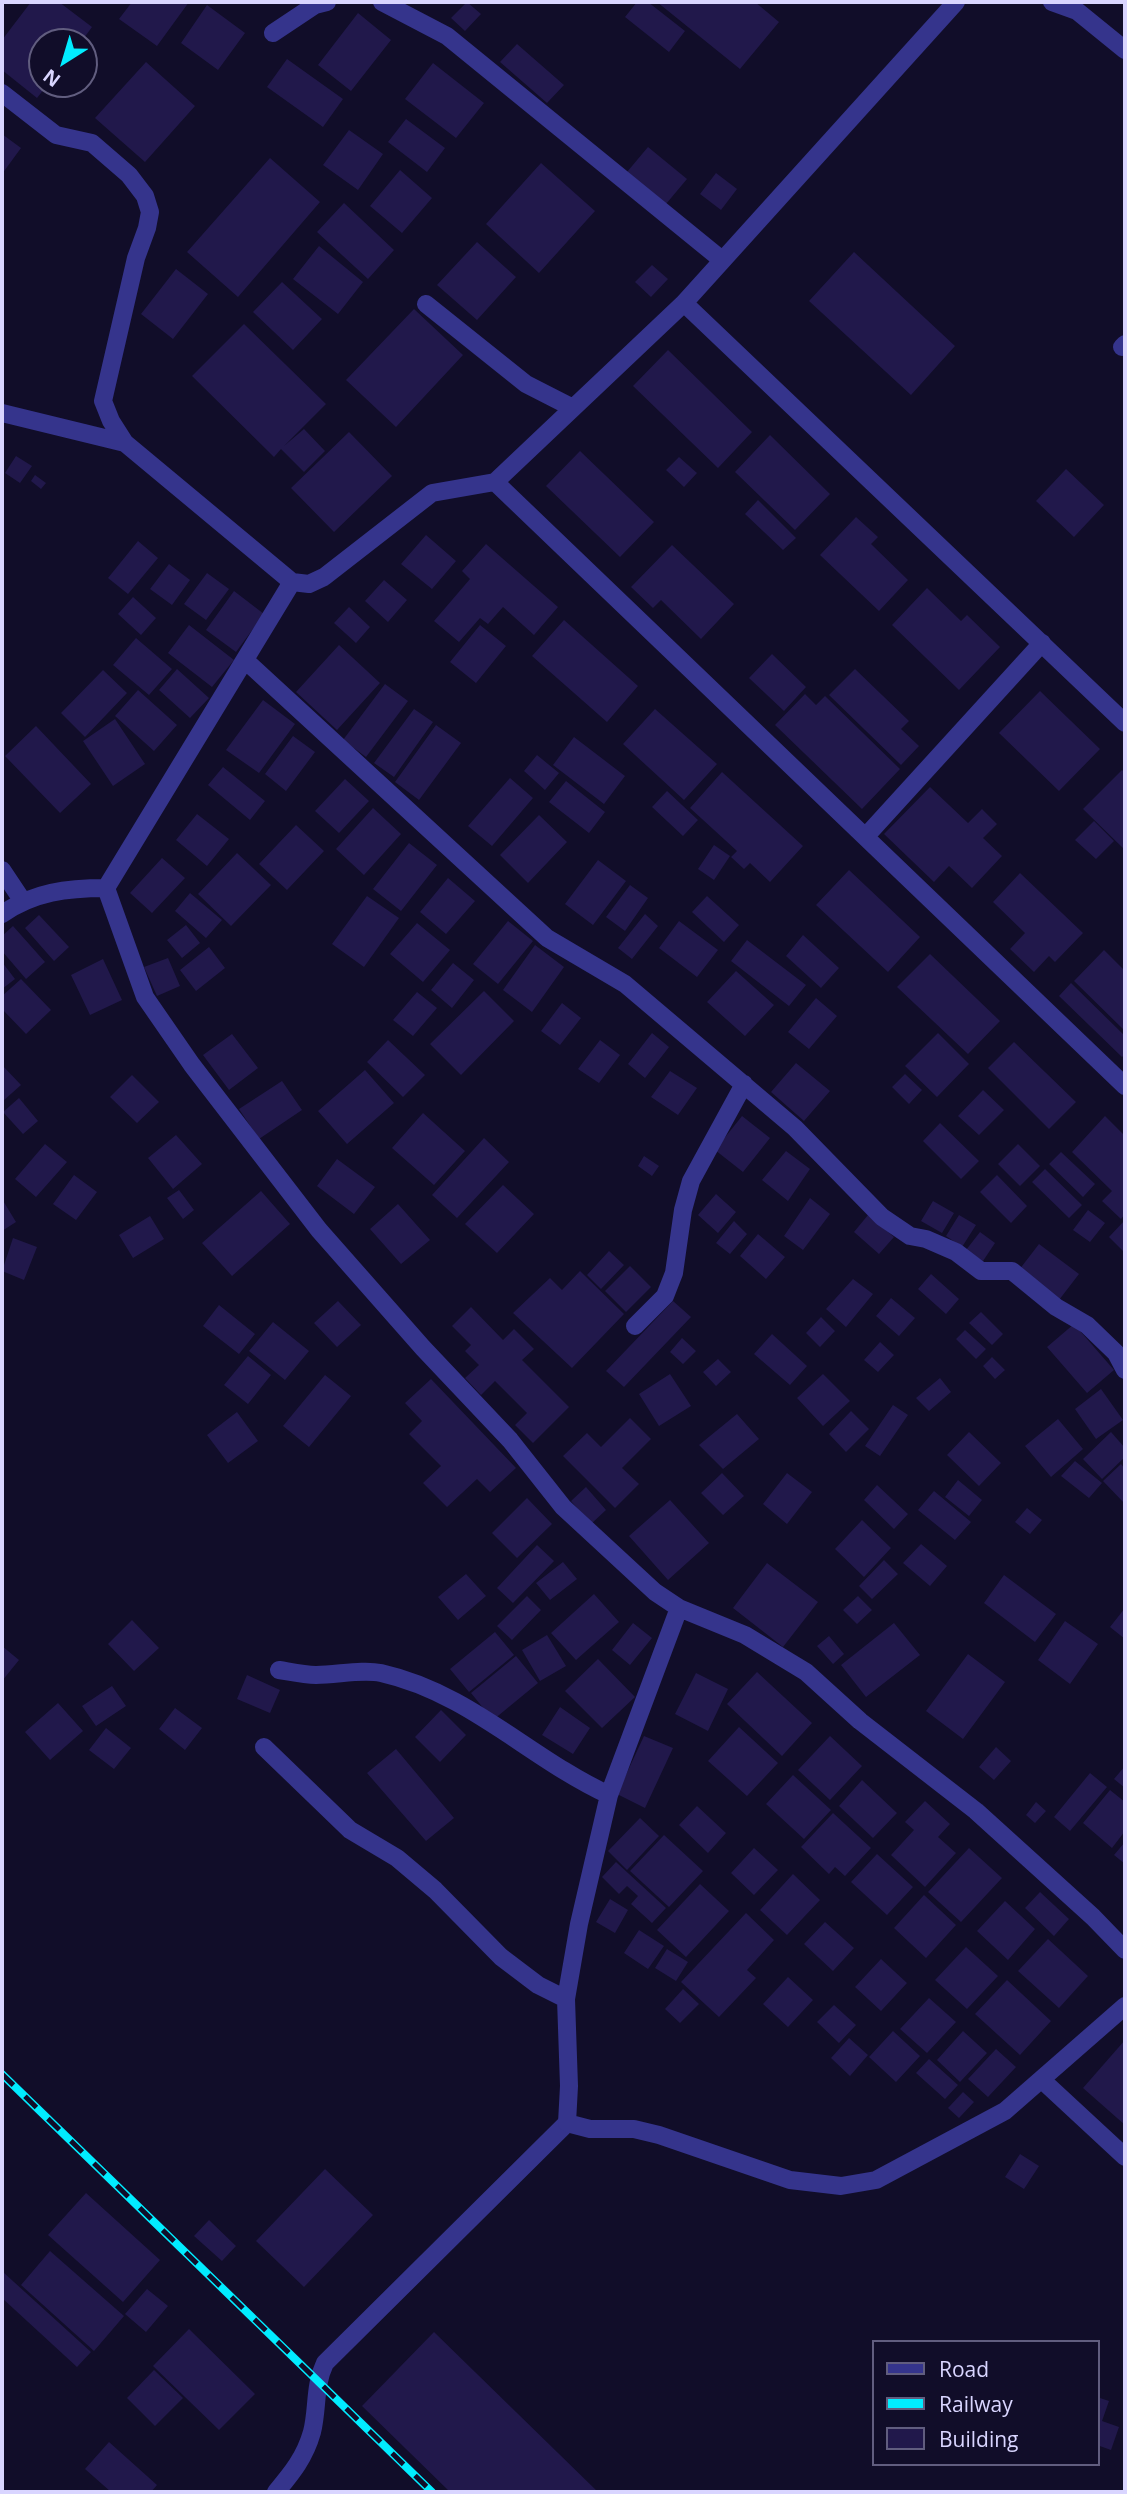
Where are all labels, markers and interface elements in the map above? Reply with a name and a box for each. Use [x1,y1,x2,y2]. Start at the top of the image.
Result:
north arrow [28,28,98,98]
text: N [38,63,66,93]
legend [872,2340,1099,2466]
text: Road [939,2355,989,2383]
text: Railway [939,2390,1013,2418]
text: Building [939,2425,1018,2453]

